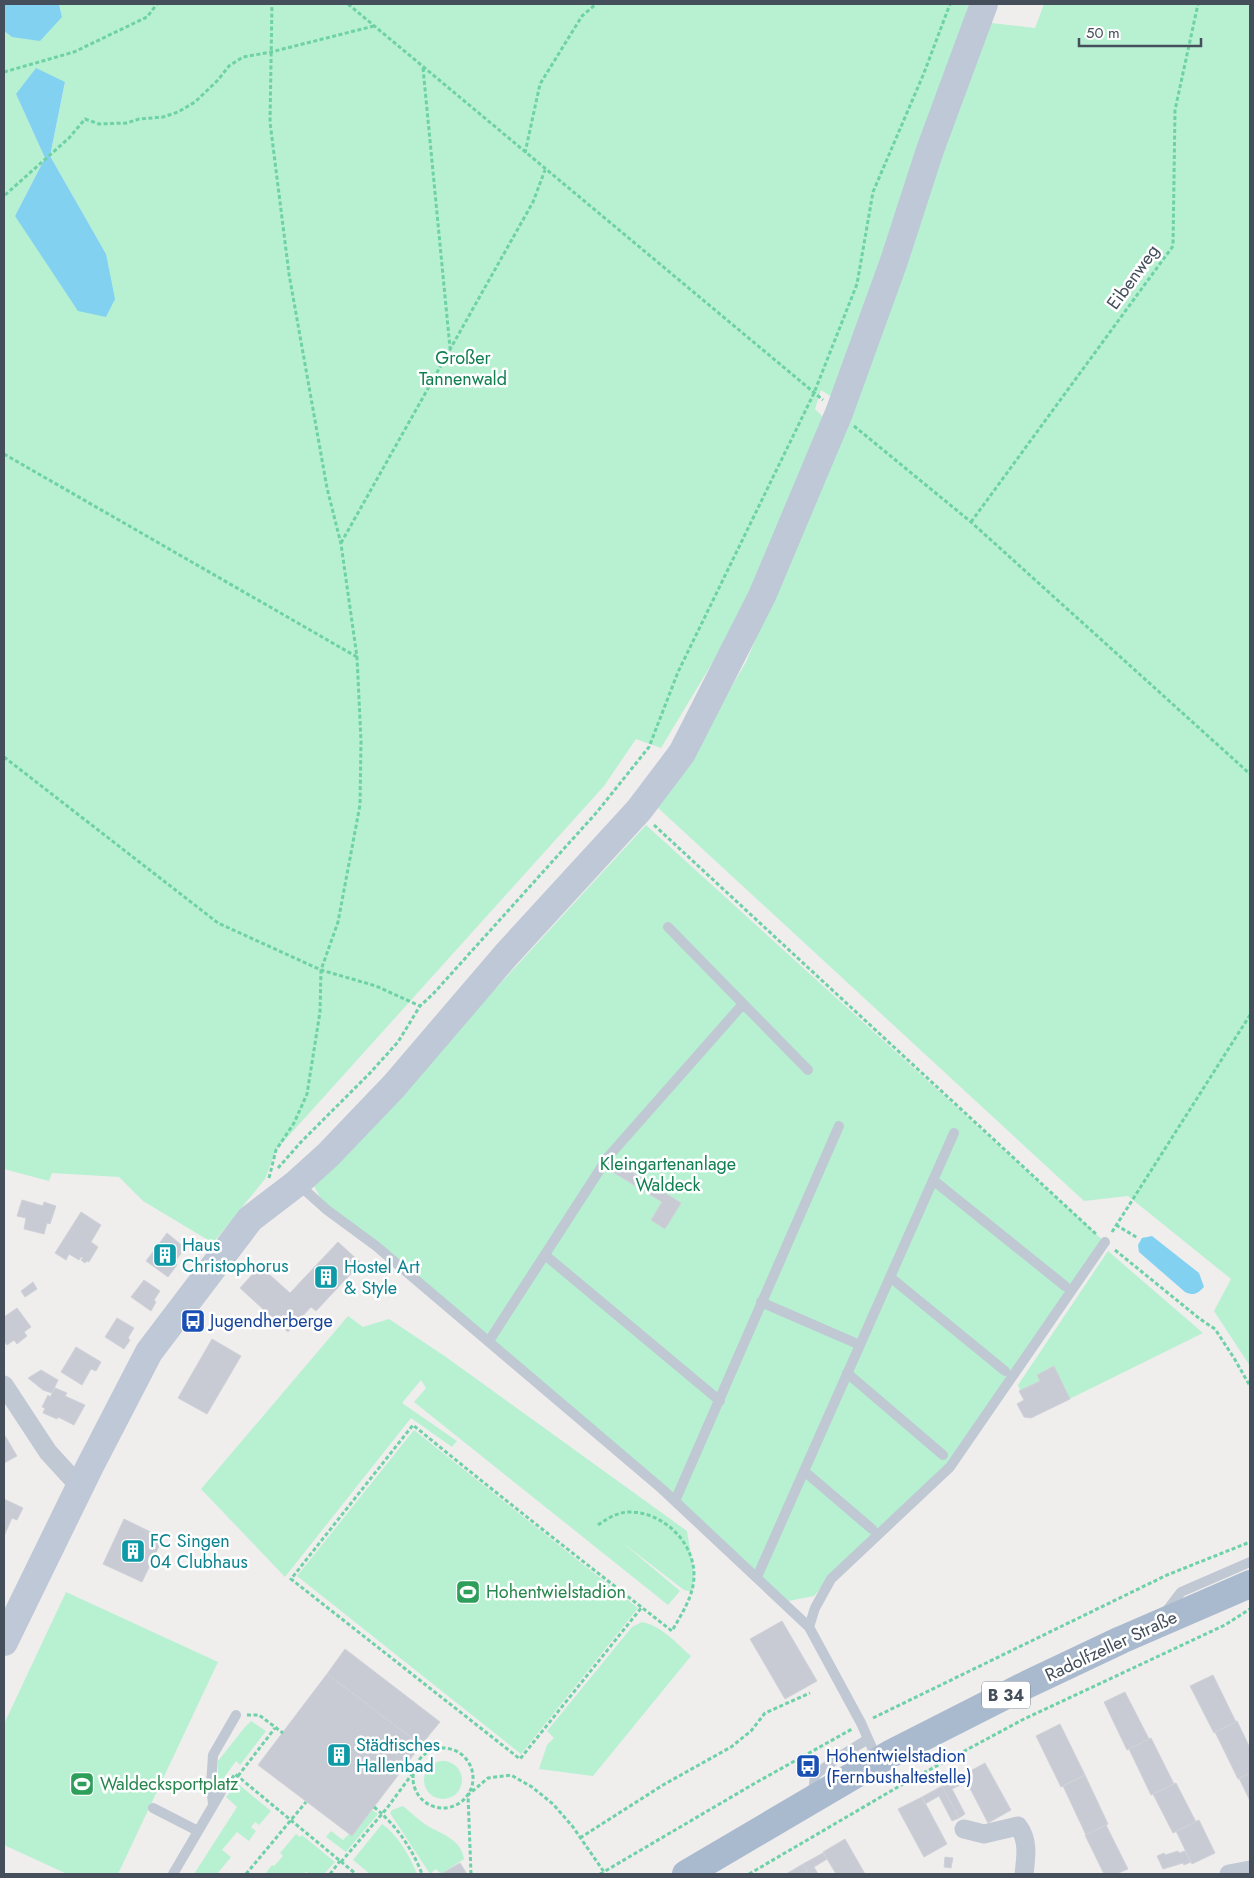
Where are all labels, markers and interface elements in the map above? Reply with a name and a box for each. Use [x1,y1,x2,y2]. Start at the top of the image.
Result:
scale bar [1079,15,1202,47]
text: 50 m [1086,22,1120,44]
street label: Eibenweg [1100,239,1166,315]
park label: Großer Tannenwald [419,345,507,392]
park label: Kleingartenanlage Waldeck [600,1151,736,1198]
place label: Haus Christophorus [182,1232,288,1279]
building icon: Haus Christophorus [152,1242,178,1268]
place label: Hostel Art & Style [344,1254,420,1301]
building icon: Hostel Art & Style [313,1264,339,1290]
bus stop icon: Jugendherberge [180,1308,206,1334]
place label: Jugendherberge [208,1308,333,1334]
place label: FC Singen 04 Clubhaus [150,1528,248,1575]
building icon: FC Singen 04 Clubhaus [120,1538,146,1564]
sports icon: Hohentwielstadion [455,1579,481,1605]
place label: Hohentwielstadion [486,1579,626,1605]
street label: Radolfzeller Straße [1041,1604,1181,1688]
road number: B 34 [982,1682,1030,1708]
place label: Städtisches Hallenbad [356,1732,440,1779]
building icon: Städtisches Hallenbad [326,1742,352,1768]
place label: Hohentwielstadion (Fernbushaltestelle) [826,1743,972,1790]
bus stop icon: Hohentwielstadion (Fernbushaltestelle) [795,1753,821,1779]
sports icon: Waldecksportplatz [69,1771,95,1797]
place label: Waldecksportplatz [100,1771,239,1797]

